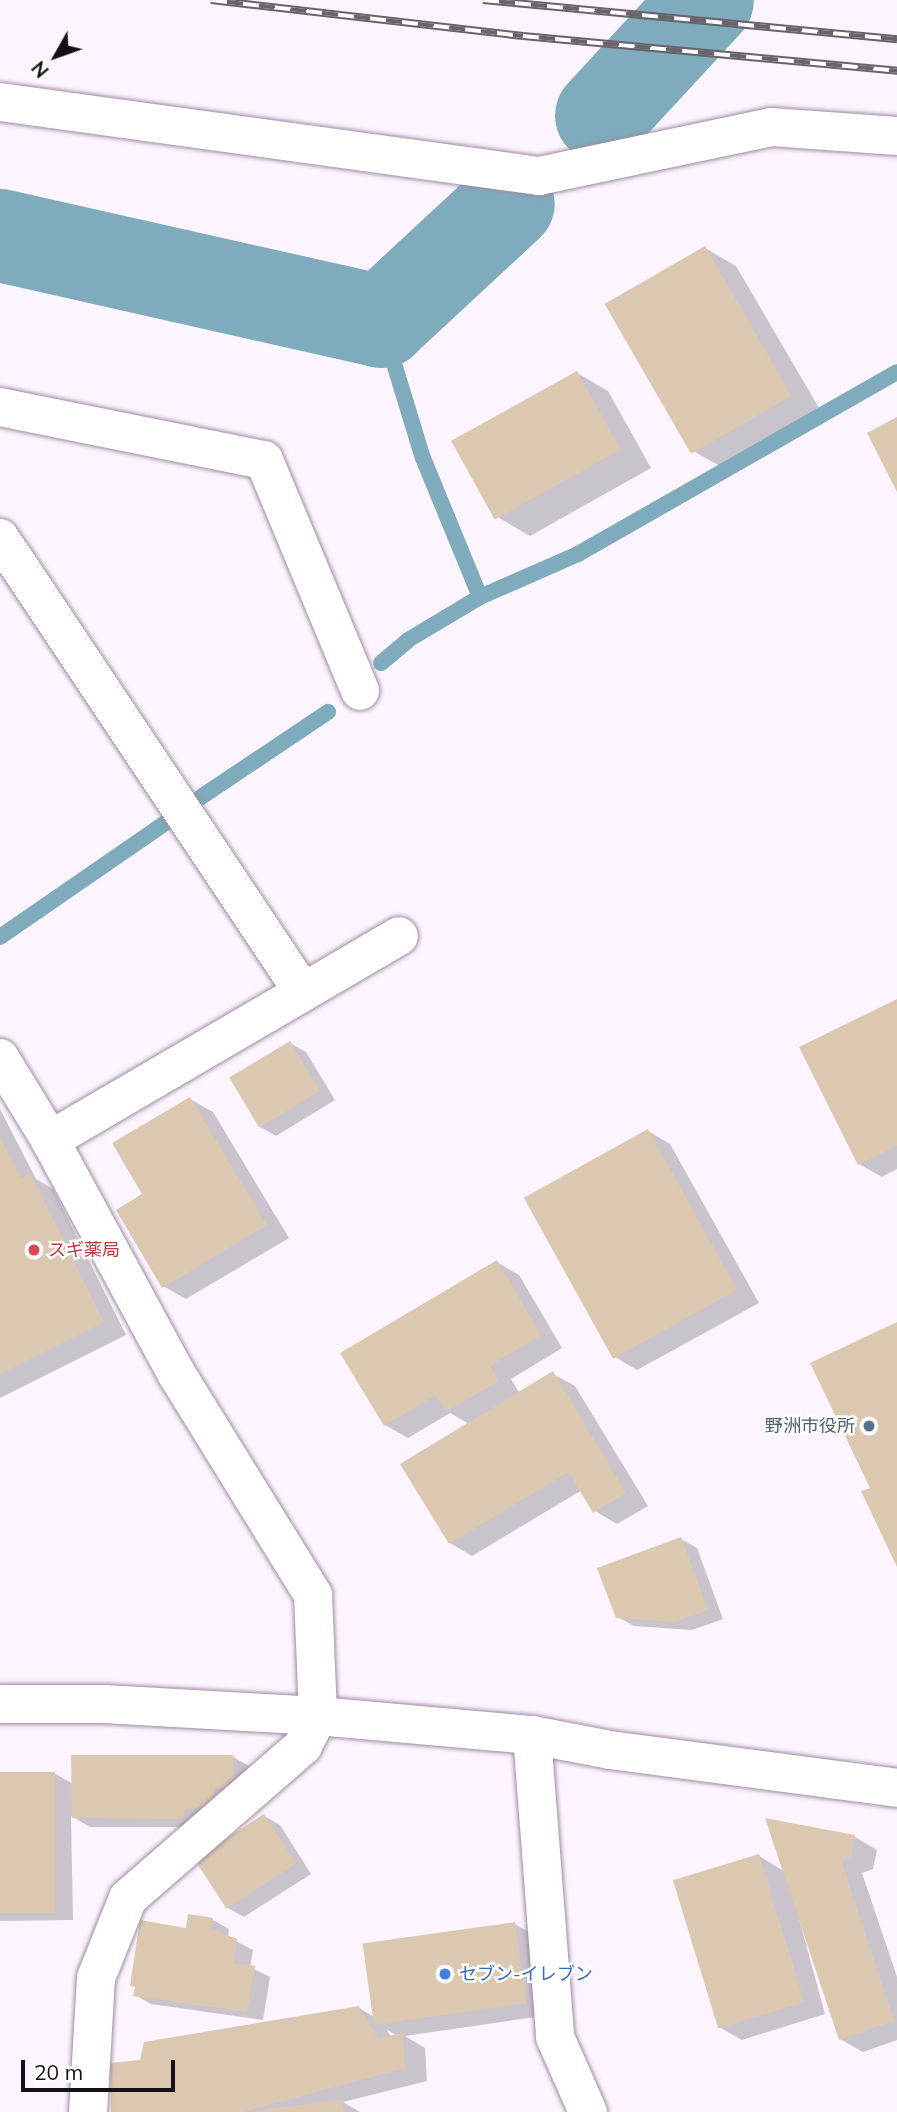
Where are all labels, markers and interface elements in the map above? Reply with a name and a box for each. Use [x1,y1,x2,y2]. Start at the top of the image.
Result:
north arrow [21,21,91,91]
text: N [26,56,54,83]
place label: スギ薬局 [48,1239,120,1261]
marker: スギ薬局 [26,1242,42,1258]
place label: 野洲市役所 [765,1415,855,1437]
marker: 野洲市役所 [861,1418,877,1434]
place label: セブン-イレブン [459,1963,593,1985]
marker: セブン-イレブン [437,1966,453,1982]
scale bar [24,2046,178,2090]
text: 20 m [34,2059,83,2085]

